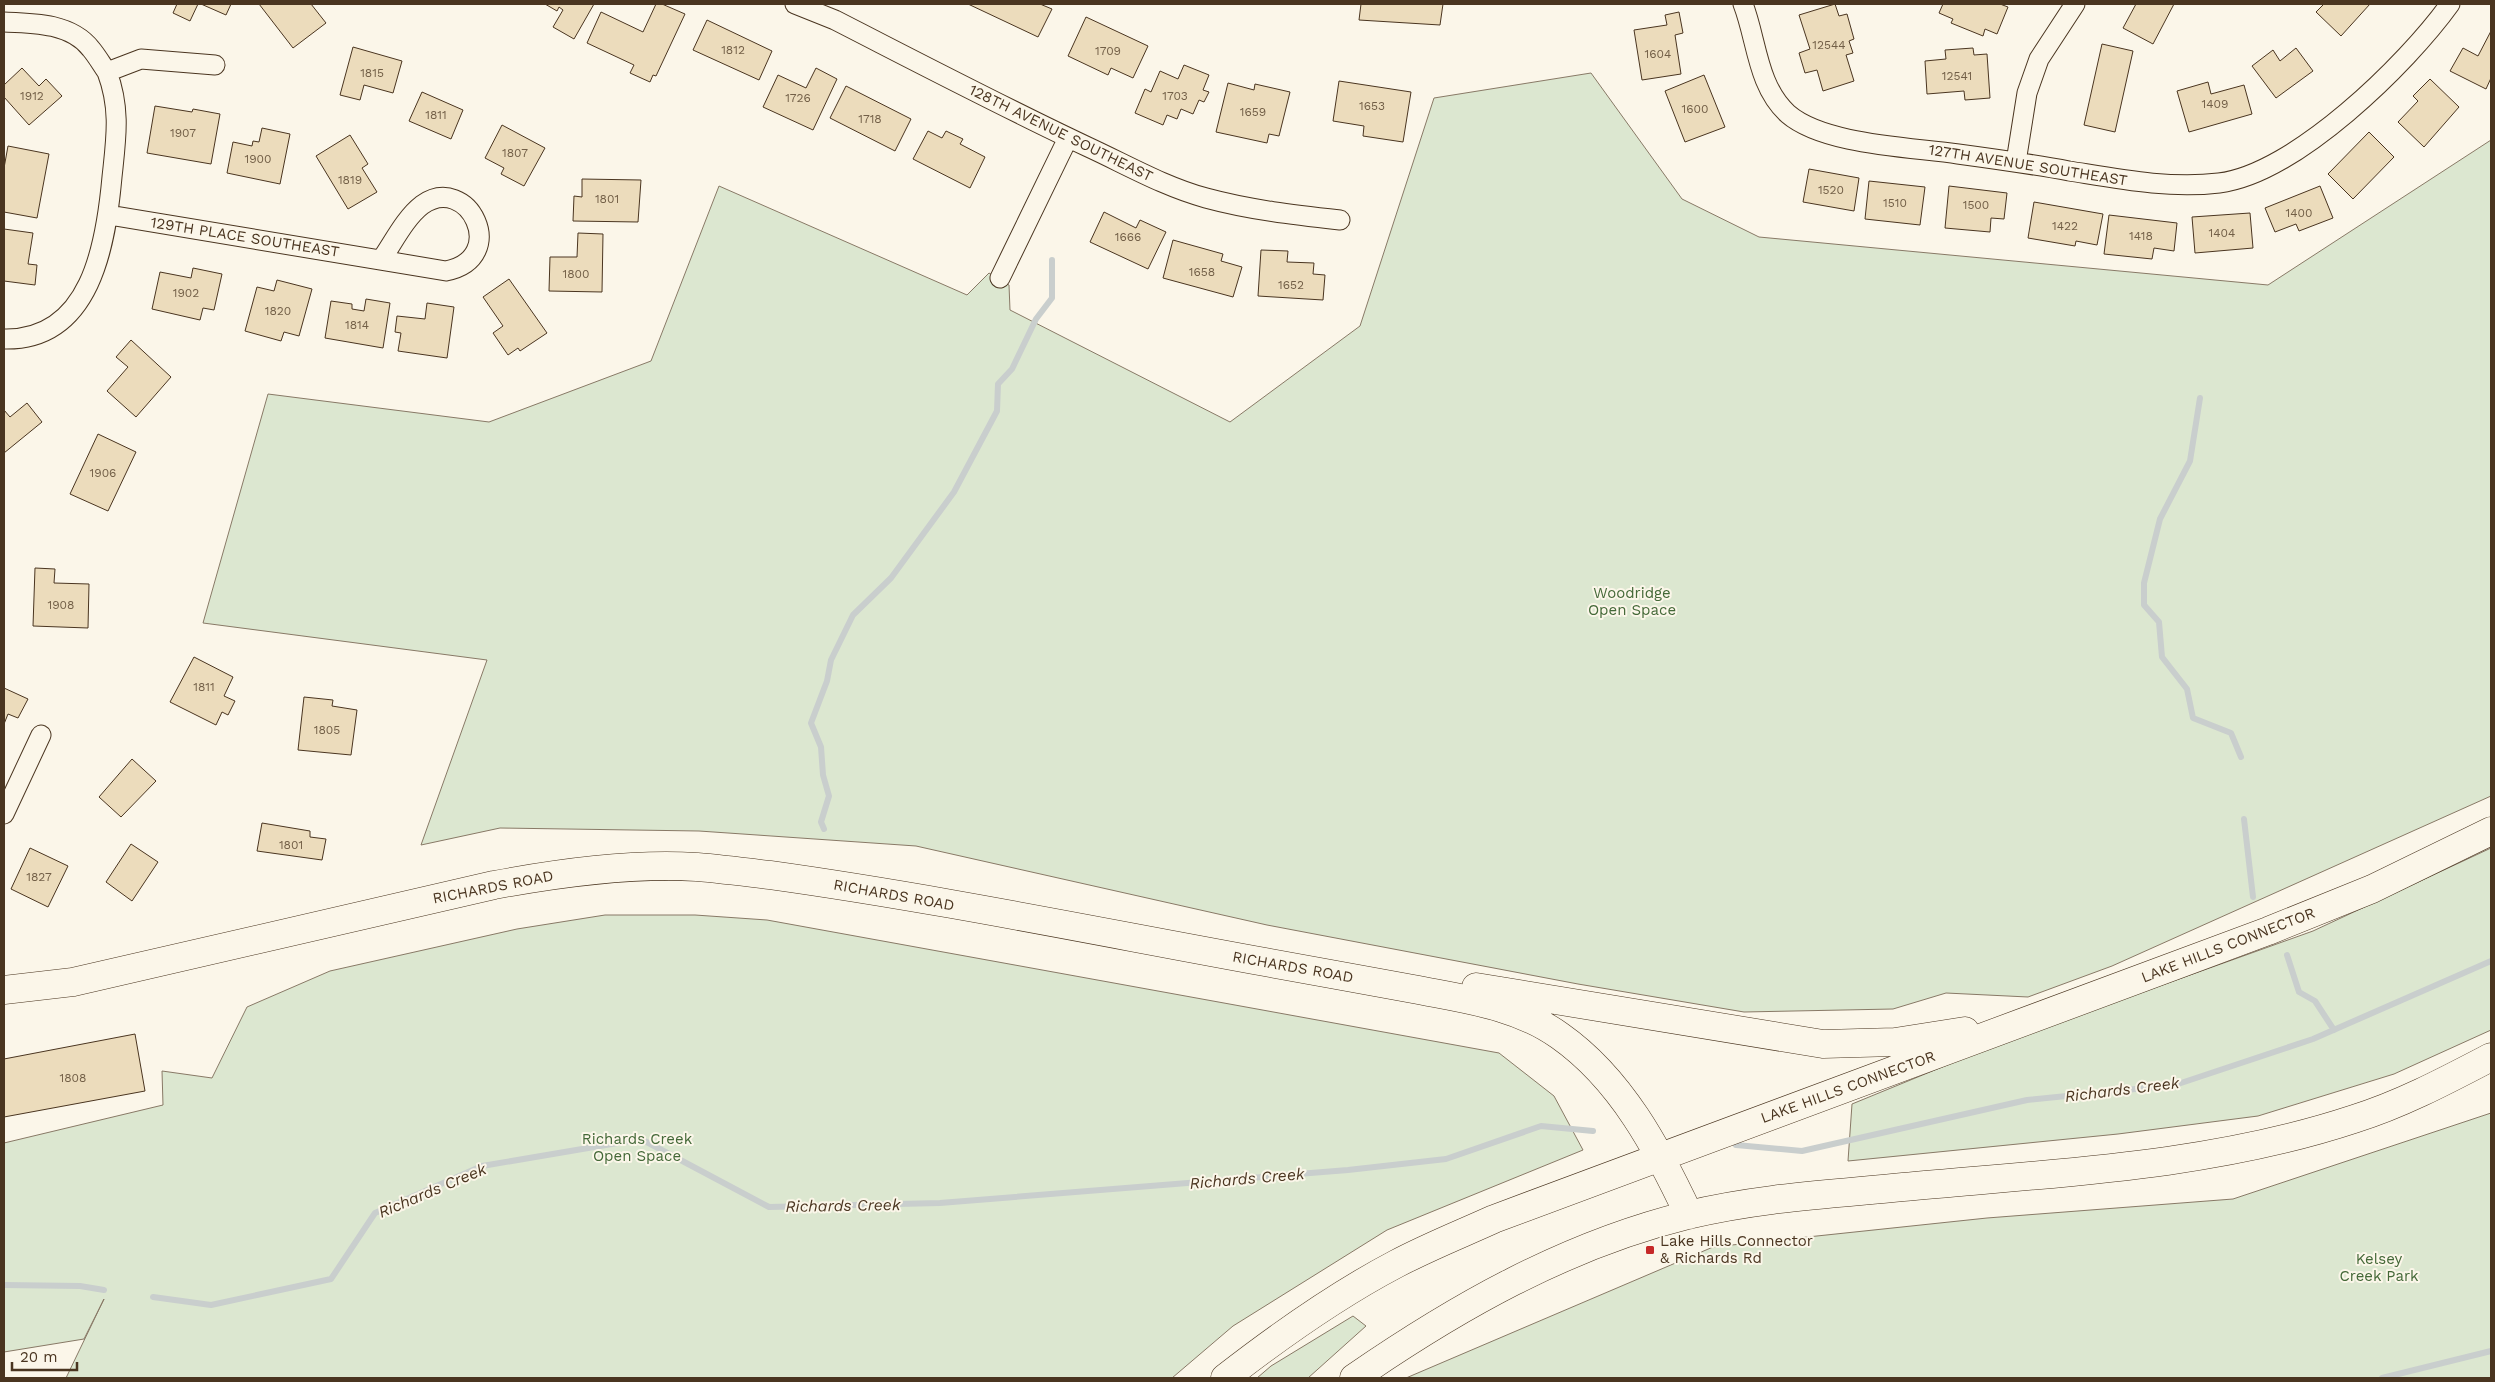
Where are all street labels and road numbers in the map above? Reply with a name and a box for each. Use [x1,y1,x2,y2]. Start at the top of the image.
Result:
street label: 128TH AVENUE SOUTHEAST [966,81,1156,185]
street label: 127TH AVENUE SOUTHEAST [1927,140,2129,190]
street label: 129TH PLACE SOUTHEAST [149,213,341,261]
street label: RICHARDS ROAD [431,866,555,908]
street label: RICHARDS ROAD [832,875,956,915]
street label: LAKE HILLS CONNECTOR [2139,904,2317,986]
street label: RICHARDS ROAD [1231,947,1355,987]
street label: LAKE HILLS CONNECTOR [1758,1047,1938,1127]

